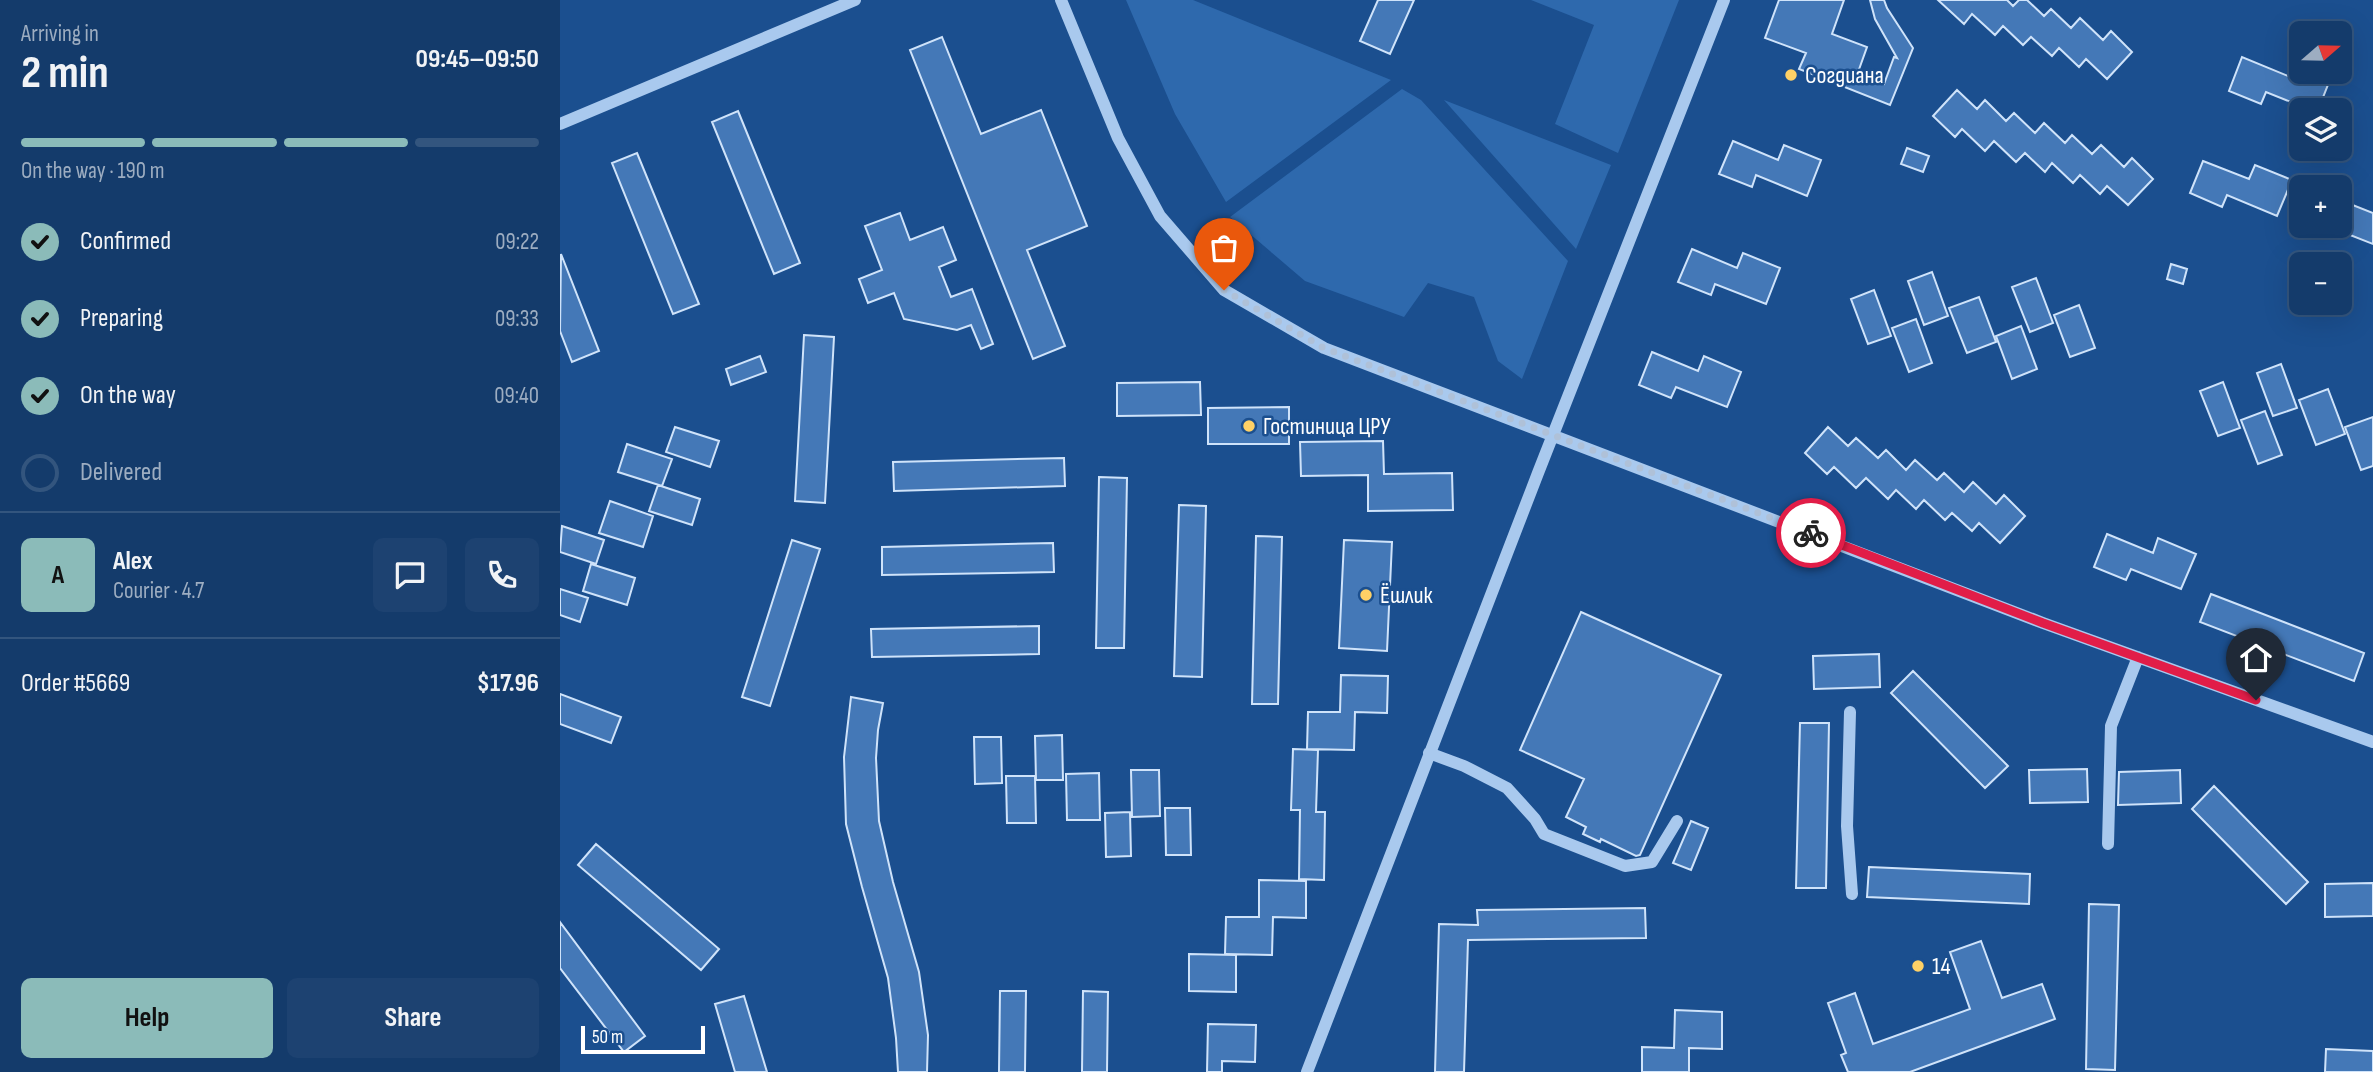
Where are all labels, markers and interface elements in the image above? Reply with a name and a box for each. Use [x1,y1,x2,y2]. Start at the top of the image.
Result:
text: Arriving in [21,20,99,48]
north arrow [2289,21,2352,84]
map controls [2289,21,2352,315]
text: 09:45–09:50 [416,44,539,75]
text: 2 min [21,46,109,101]
place label: Согдиана [1805,61,1884,90]
marker: Согдиана [1783,67,1799,83]
button: layers [2289,98,2352,161]
text: On the way · 190 m [21,157,164,185]
button: + [2289,175,2352,238]
pin [1194,218,1254,290]
icon: check [21,223,59,261]
text: Confirmed [80,226,171,257]
text: 09:22 [495,228,539,256]
icon: bag [1205,229,1243,267]
button: − [2289,252,2352,315]
icon: check [21,300,59,338]
text: Preparing [80,303,163,334]
text: 09:33 [495,305,539,333]
icon: check [21,377,59,415]
text: On the way [80,380,176,411]
text: 09:40 [494,382,539,410]
place label: Гостиница ЦРУ [1263,412,1391,441]
marker: Гостиница ЦРУ [1241,418,1257,434]
text: Delivered [80,457,162,488]
courier [1776,498,1846,568]
icon: bike [1792,514,1830,552]
button: chat [373,538,447,612]
button: phone [465,538,539,612]
text: Alex [113,546,153,577]
text: A [52,560,64,591]
text: Courier · 4.7 [113,577,204,605]
place label: Ёшлик [1380,581,1433,610]
marker: Ёшлик [1358,587,1374,603]
pin [2226,628,2286,700]
icon: home [2237,639,2275,677]
text: Order #5669 [21,668,130,699]
text: $17.96 [477,668,539,699]
place label: 14 [1932,952,1950,981]
marker: 14 [1910,958,1926,974]
button: Help [21,978,273,1058]
button: Share [287,978,539,1058]
scale bar [581,1023,705,1055]
text: 50 m [592,1026,623,1049]

